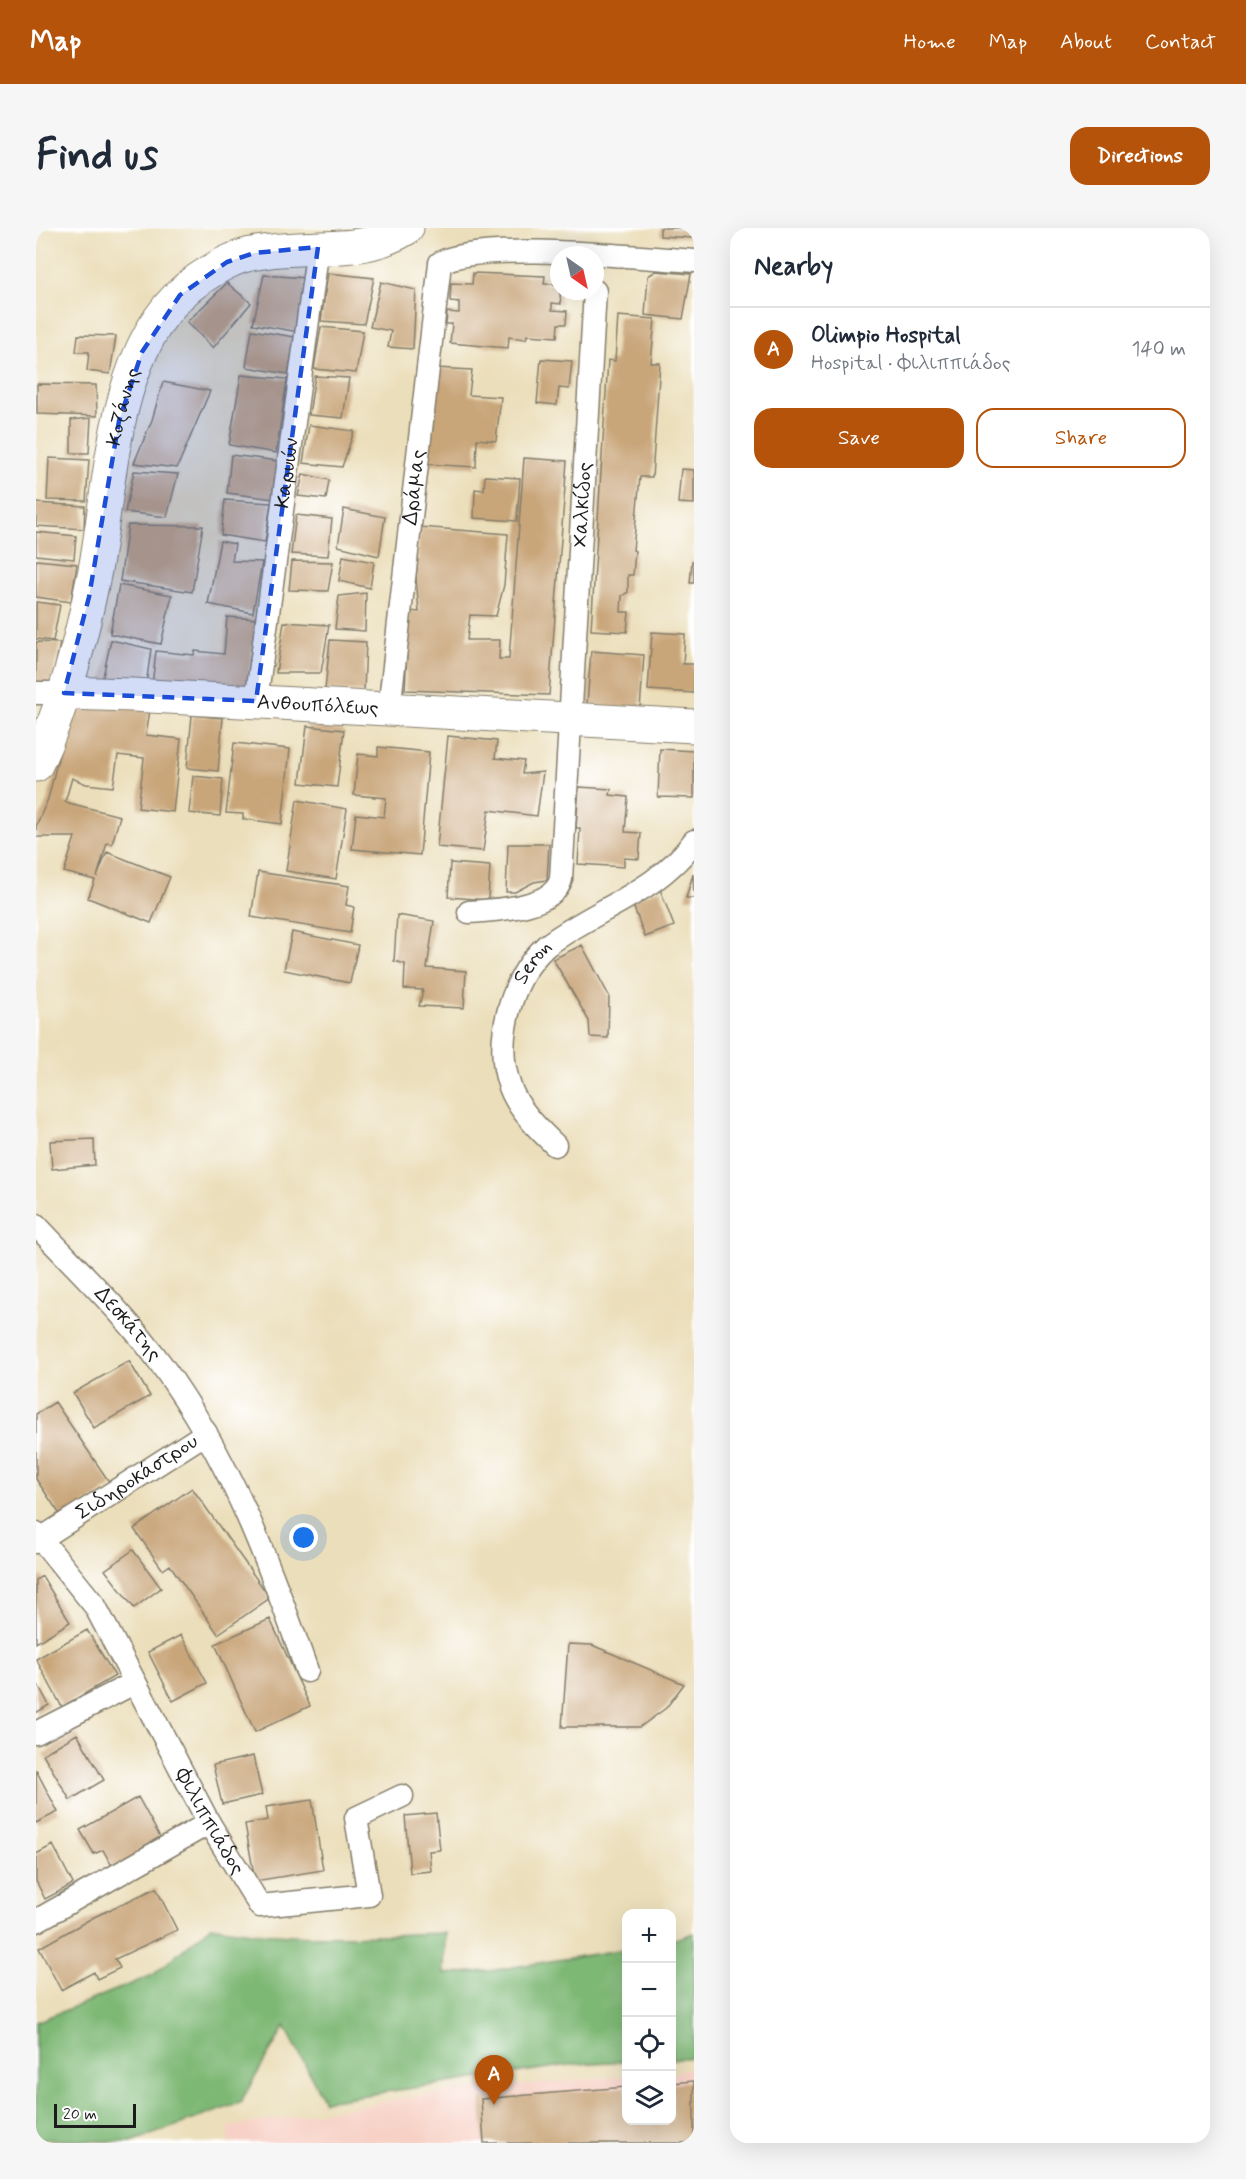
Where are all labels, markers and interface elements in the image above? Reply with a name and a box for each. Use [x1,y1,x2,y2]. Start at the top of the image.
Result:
text: Map [30,24,81,61]
text: Home [904,28,956,56]
text: Map [989,28,1027,56]
text: About [1060,28,1112,56]
text: Contact [1145,28,1216,56]
button: Directions [1070,127,1210,185]
text: Find us [36,129,158,184]
north arrow [550,246,604,300]
text: Nearby [754,250,833,284]
text: Olimpio Hospital [811,322,961,350]
text: A [767,336,780,363]
text: 140 m [1132,336,1186,363]
text: Hospital · Φιλιππιάδος [811,350,1011,377]
street label: Κοζάνης [100,364,147,448]
button: Save [754,408,964,468]
button: Share [976,408,1186,468]
street label: Καρυών [268,436,306,510]
street label: Δράμας [396,448,433,527]
street label: Χαλκίδος [566,461,599,548]
street label: Ανθουπόλεως [256,688,379,723]
street label: Seron [507,933,558,989]
street label: Δεσκάτης [88,1280,168,1367]
street label: Σιδηροκάστρου [71,1428,203,1527]
your location [289,1523,318,1552]
street label: Φιλιππιάδος [168,1762,251,1880]
map controls [622,1909,676,2125]
button: + [622,1909,676,1963]
button: − [622,1963,676,2017]
button: locate [622,2017,676,2071]
pin: A [474,2056,514,2105]
button: layers [622,2071,676,2125]
scale bar [54,2101,136,2128]
text: 20 m [63,2104,97,2125]

